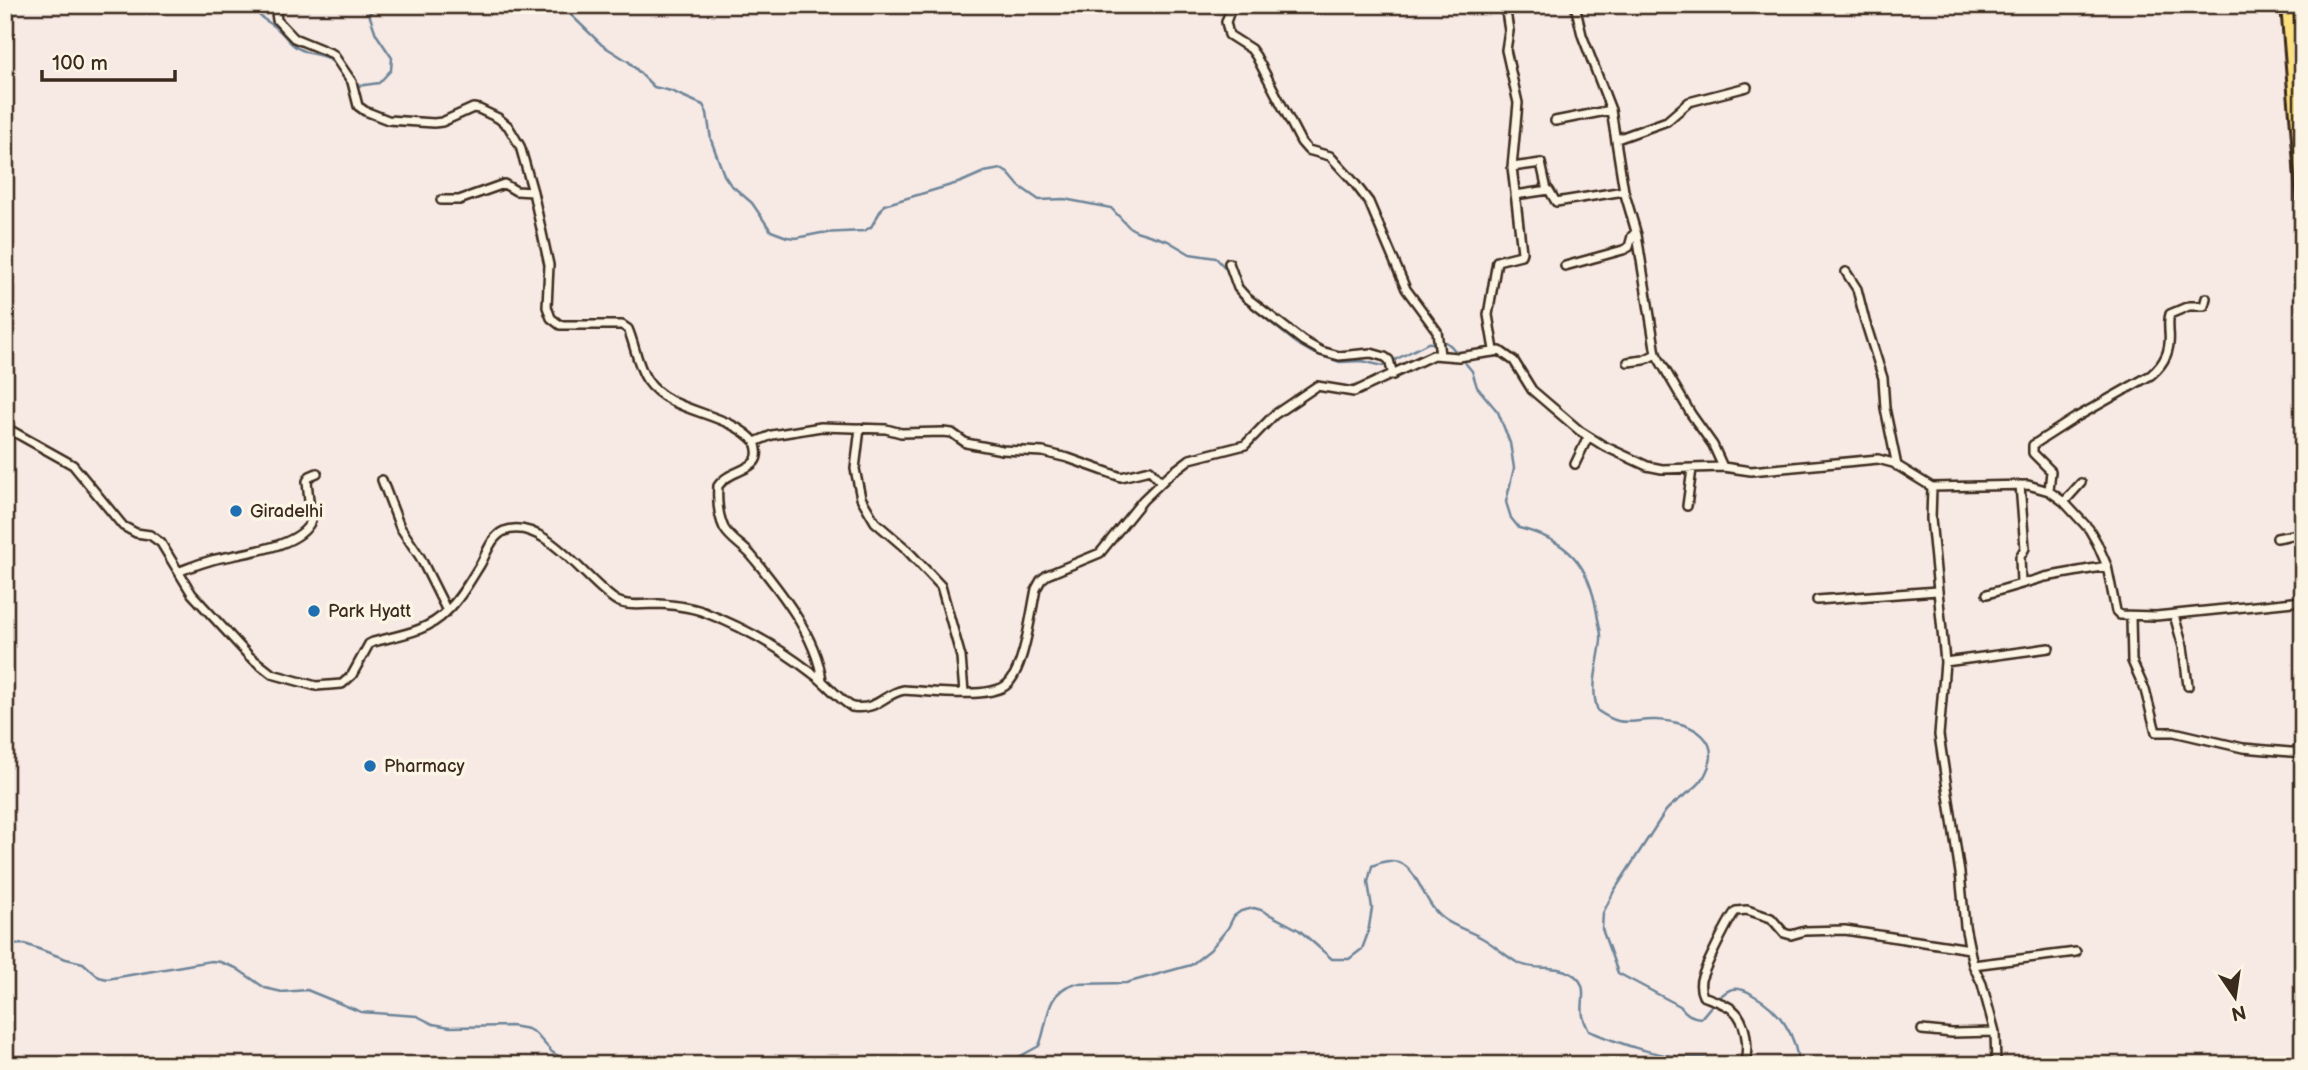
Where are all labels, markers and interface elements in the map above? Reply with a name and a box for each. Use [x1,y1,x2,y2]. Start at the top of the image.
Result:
scale bar [42,38,175,82]
text: 100 m [52,51,108,76]
place label: Giradelhi [250,501,323,522]
marker: Giradelhi [228,503,244,519]
place label: Park Hyatt [328,601,411,622]
marker: Park Hyatt [306,603,322,619]
place label: Pharmacy [384,756,465,777]
marker: Pharmacy [362,758,378,774]
north arrow [2200,962,2270,1032]
text: N [2229,999,2248,1025]

